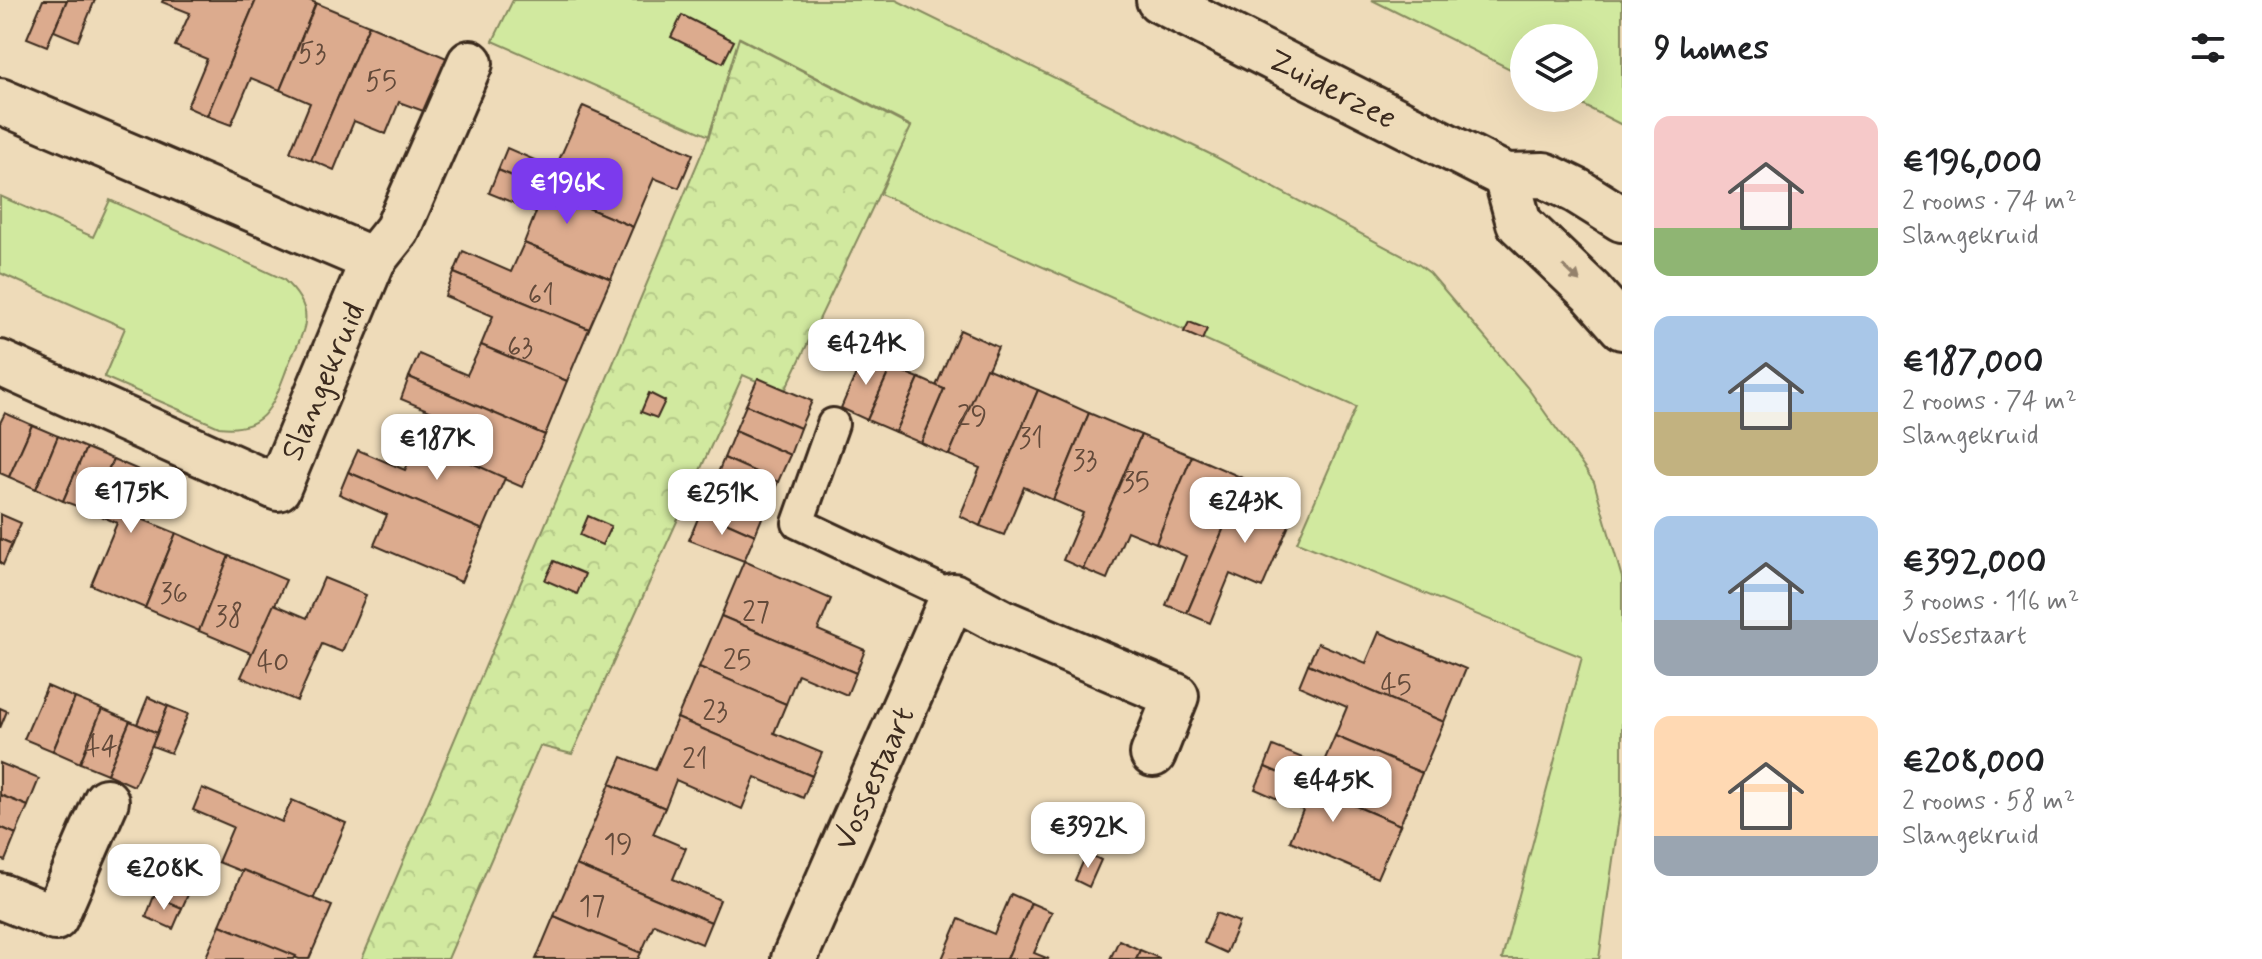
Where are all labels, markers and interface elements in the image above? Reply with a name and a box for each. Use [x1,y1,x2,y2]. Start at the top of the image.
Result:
map controls [1510,24,1598,112]
button: layers [1510,24,1598,112]
text: 9 homes [1654,26,1769,71]
icon: filters [2186,26,2230,70]
house number: 53 [298,36,326,73]
street label: Zuiderzee [1261,40,1404,140]
house number: 55 [365,64,397,101]
text: €196,000 [1902,140,2042,185]
icon: home [1718,148,1814,244]
pin: €196K [511,158,623,226]
text: €196K [530,167,604,201]
text: 2 rooms · 74 m² [1902,185,2077,219]
text: Slangekruid [1902,219,2039,253]
one-way arrow [1562,264,1581,282]
house number: 61 [528,278,554,315]
street label: Slangekruid [272,296,376,467]
pin: €424K [810,319,922,387]
text: €424K [826,328,906,362]
house number: 63 [507,330,533,367]
text: €187,000 [1902,340,2043,385]
icon: home [1718,348,1814,444]
text: 2 rooms · 74 m² [1902,385,2077,419]
house number: 29 [957,399,987,436]
pin: €187K [381,414,493,482]
text: Slangekruid [1902,419,2039,453]
house number: 31 [1019,421,1043,458]
text: €187K [399,423,475,457]
house number: 33 [1073,443,1097,480]
house number: 35 [1122,465,1150,502]
pin: €175K [75,467,187,535]
pin: €251K [666,469,778,537]
text: €175K [94,476,168,510]
pin: €243K [1189,477,1301,545]
text: €251K [686,478,758,512]
text: €243K [1208,486,1282,520]
text: €392,000 [1902,540,2046,585]
icon: home [1718,548,1814,644]
house number: 36 [160,576,188,613]
text: 3 rooms · 116 m² [1902,585,2079,619]
house number: 27 [742,595,770,632]
house number: 38 [215,599,243,636]
text: Vossestaart [1902,619,2027,653]
house number: 25 [723,643,751,680]
house number: 40 [257,645,289,682]
house number: 45 [1380,668,1412,705]
house number: 23 [702,694,728,731]
street label: Vossestaart [824,700,925,857]
house number: 44 [84,729,118,766]
text: €208,000 [1902,740,2045,785]
house number: 21 [682,742,708,779]
icon: home [1718,748,1814,844]
pin: €445K [1277,756,1389,824]
text: €445K [1293,765,1373,799]
text: 2 rooms · 58 m² [1902,785,2075,819]
pin: €392K [1032,802,1144,870]
text: €392K [1049,811,1127,845]
text: Slangekruid [1902,819,2039,853]
house number: 19 [603,827,633,864]
pin: €208K [108,844,220,912]
text: €208K [125,853,203,887]
house number: 17 [579,889,605,926]

